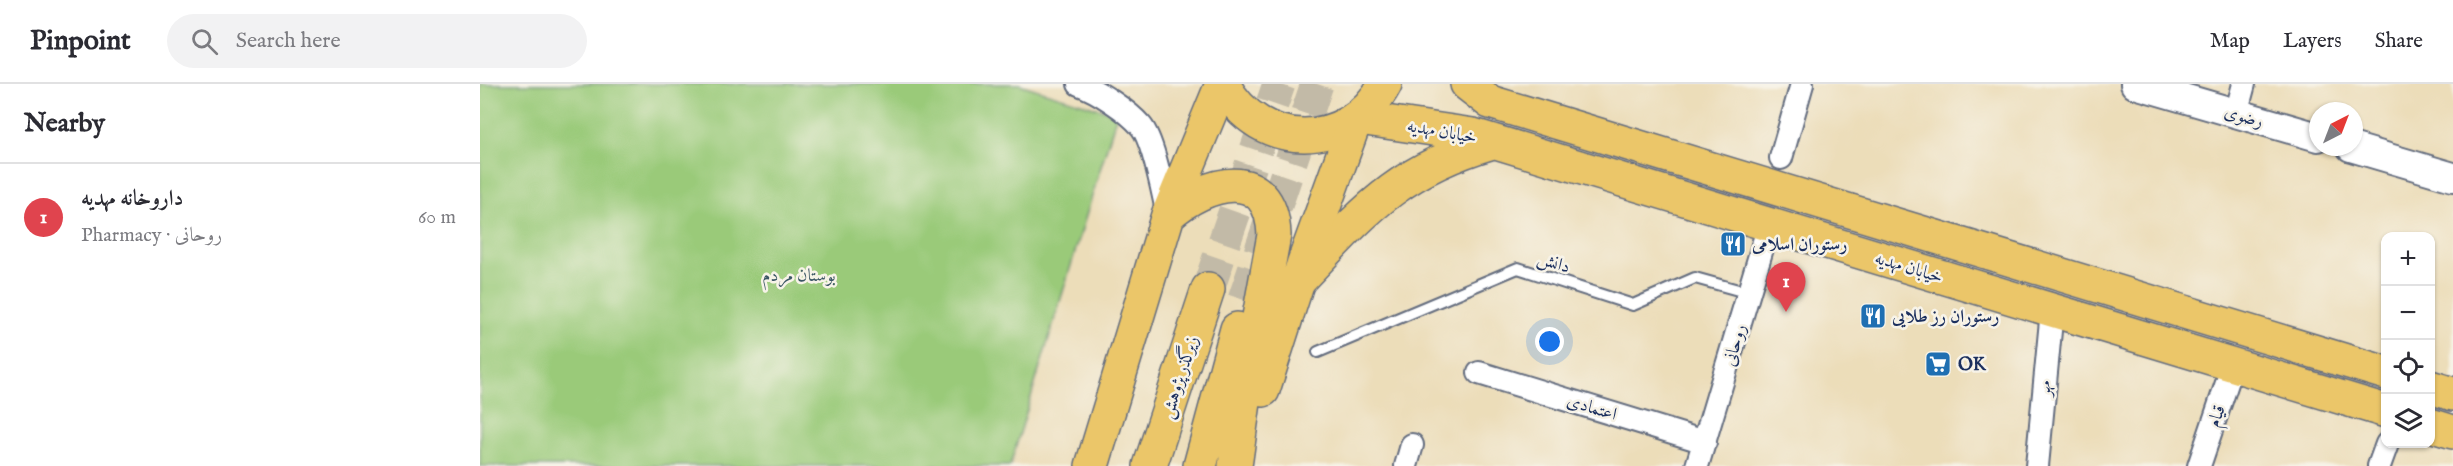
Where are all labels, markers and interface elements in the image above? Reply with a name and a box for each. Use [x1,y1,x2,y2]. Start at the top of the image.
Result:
search box [167,14,587,68]
text: Pinpoint [30,24,131,59]
icon: search [188,25,221,58]
text: Search here [236,27,341,55]
text: Map [2210,28,2250,55]
text: Layers [2283,28,2342,55]
text: Share [2375,28,2423,55]
street label: رضوی [2221,101,2266,134]
north arrow [2309,102,2363,156]
text: Nearby [24,107,105,140]
street label: خیابان مهدیه [1405,115,1478,150]
text: داروخانه مهدیه [81,185,183,213]
text: 1 [40,205,47,230]
text: 60 m [418,205,456,230]
text: Pharmacy · روحانی [81,223,222,248]
restaurant icon: رستوران اسلامی [1718,229,1748,259]
map controls [2381,232,2435,448]
button: + [2381,232,2435,286]
place label: رستوران اسلامی [1751,234,1847,257]
street label: دانش [1534,247,1573,280]
street label: خیابان مهدیه [1872,247,1946,290]
pin: 1 [1766,262,1806,312]
park label: بوستان مردم [762,265,836,291]
button: − [2381,286,2435,340]
restaurant icon: رستوران رز طلایی [1858,301,1888,331]
place label: رستوران رز طلایی [1891,306,1999,329]
street label: روحانی [1719,322,1752,369]
your location [1535,327,1564,356]
street label: زیرگذر پژوهش [1153,332,1205,422]
button: locate [2381,340,2435,394]
supermarket icon: OK [1923,349,1953,379]
place label: OK [1958,354,1987,377]
street label: مهر [2033,379,2058,399]
street label: اعتمادی [1564,390,1619,427]
button: layers [2381,394,2435,448]
street label: قیام [2203,402,2235,432]

